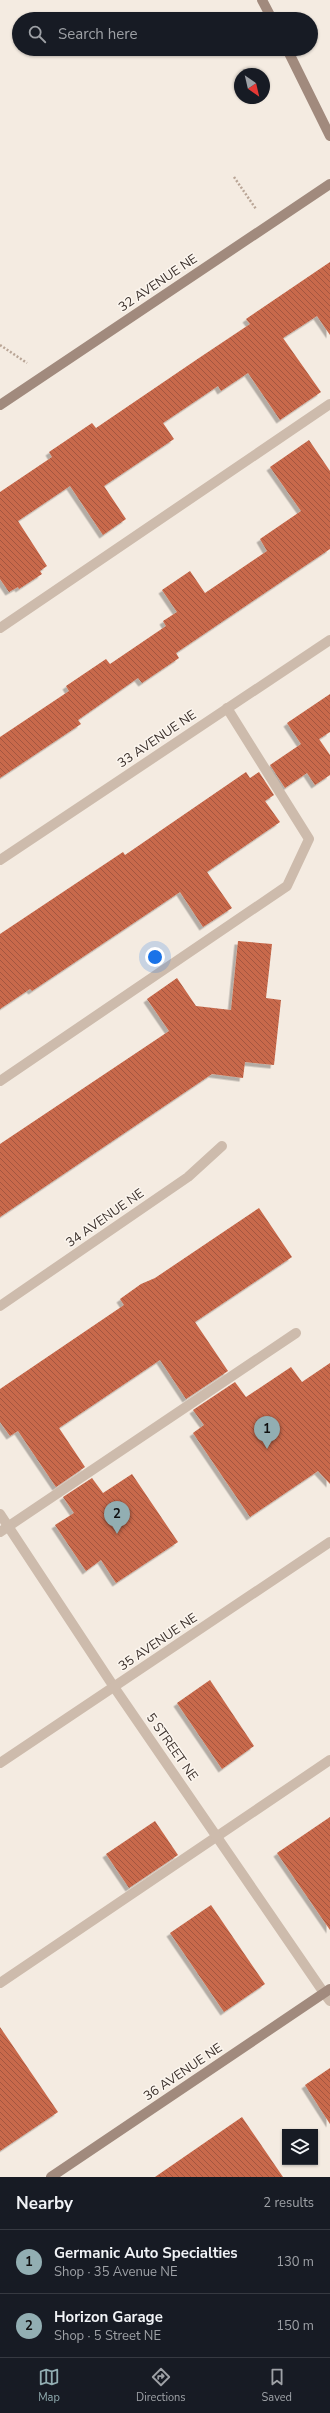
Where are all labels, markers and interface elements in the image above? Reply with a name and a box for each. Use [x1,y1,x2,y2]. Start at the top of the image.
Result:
search box [12,12,318,56]
icon: search [26,23,48,45]
text: Search here [58,24,138,44]
north arrow [234,68,270,104]
street label: 32 AVENUE NE [115,250,201,316]
street label: 33 AVENUE NE [114,706,200,772]
your location [145,947,165,967]
street label: 34 AVENUE NE [62,1184,148,1252]
pin: 1 [254,1416,280,1449]
pin: 2 [104,1501,130,1534]
street label: 35 AVENUE NE [115,1609,201,1675]
street label: 5 STREET NE [142,1710,202,1784]
street label: 36 AVENUE NE [140,2039,226,2105]
map controls [282,2129,318,2165]
button: layers [282,2129,318,2165]
text: Nearby [16,2192,73,2215]
text: 2 results [263,2194,314,2212]
text: Germanic Auto Specialties [54,2243,238,2263]
text: 1 [25,2253,33,2271]
text: 130 m [276,2253,314,2271]
text: Shop · 35 Avenue NE [54,2263,178,2281]
text: Horizon Garage [54,2307,163,2327]
text: 2 [25,2317,33,2335]
text: 150 m [276,2317,314,2335]
text: Shop · 5 Street NE [54,2327,161,2345]
tab: Map [38,2366,60,2405]
tab: Directions [136,2366,186,2405]
tab: Saved [262,2366,292,2405]

